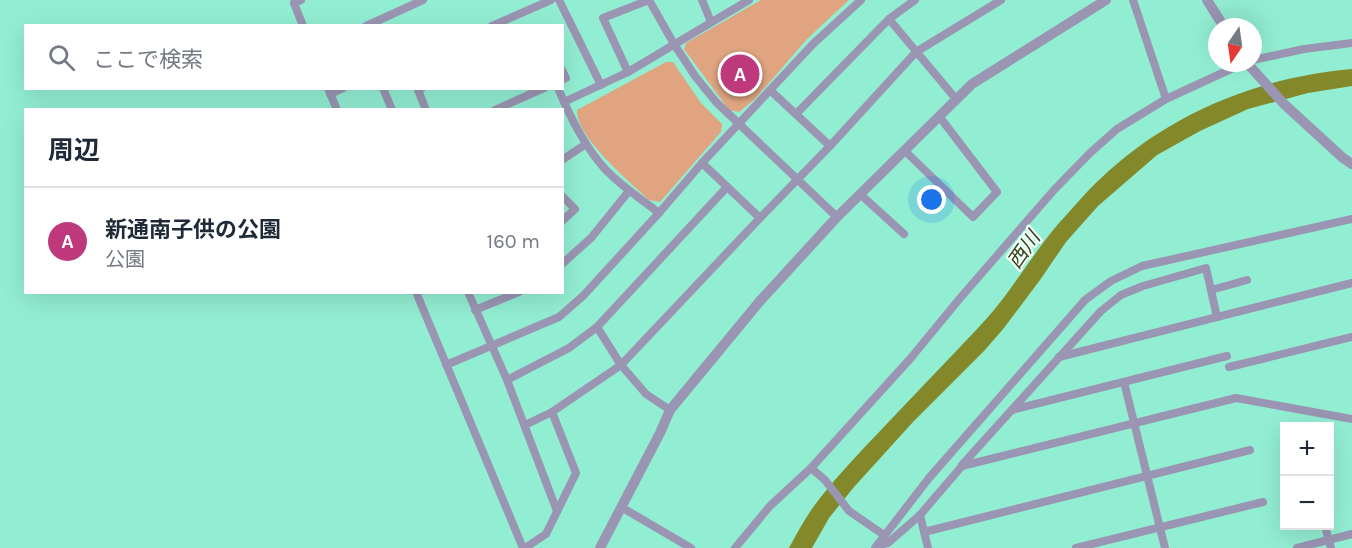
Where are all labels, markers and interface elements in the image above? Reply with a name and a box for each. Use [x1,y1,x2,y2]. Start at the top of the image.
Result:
north arrow [1208,18,1262,72]
search box [24,24,564,90]
icon: search [45,41,78,74]
text: ここで検索 [93,47,203,73]
pin: A [720,52,760,97]
text: 周辺 [48,135,100,166]
your location [917,185,946,214]
text: 新通南子供の公園 [105,217,281,243]
water label: 西川 [1003,225,1046,273]
text: A [61,230,74,253]
text: 160 m [487,230,540,253]
text: 公園 [105,248,145,271]
map controls [1280,422,1334,530]
button: + [1280,422,1334,476]
button: − [1280,476,1334,530]

